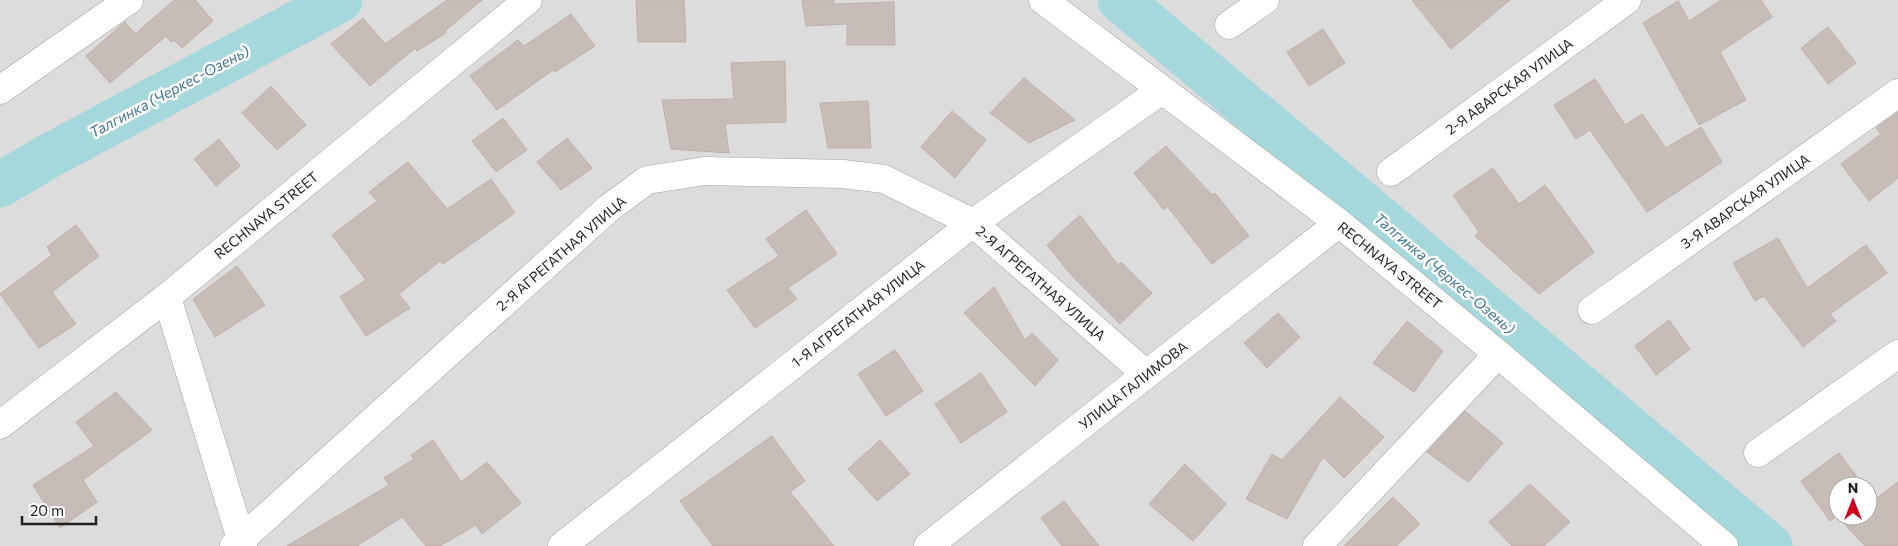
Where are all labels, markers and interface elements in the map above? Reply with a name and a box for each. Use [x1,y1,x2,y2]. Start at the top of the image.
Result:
street label: 2-Я АВАРСКАЯ УЛИЦА [1442,34,1576,138]
water label: Талгинка (Черкес-Озень) [86,41,252,141]
street label: 3-Я АВАРСКАЯ УЛИЦА [1677,150,1813,252]
street label: RECHNAYA STREET [211,168,321,262]
street label: 2-Я АГРЕГАТНАЯ УЛИЦА [493,192,630,314]
water label: Талгинка (Черкес-Озень) [1371,209,1519,337]
street label: RECHNAYA STREET [1335,218,1445,312]
street label: 2-Я АГРЕГАТНАЯ УЛИЦА [973,222,1110,344]
street label: 1-Я АГРЕГАТНАЯ УЛИЦА [788,255,928,370]
street label: УЛИЦА ГАЛИМОВА [1075,337,1191,433]
north arrow [1828,476,1878,526]
text: N [1848,479,1858,496]
scale bar [22,494,96,526]
text: 20 m [30,501,64,519]

